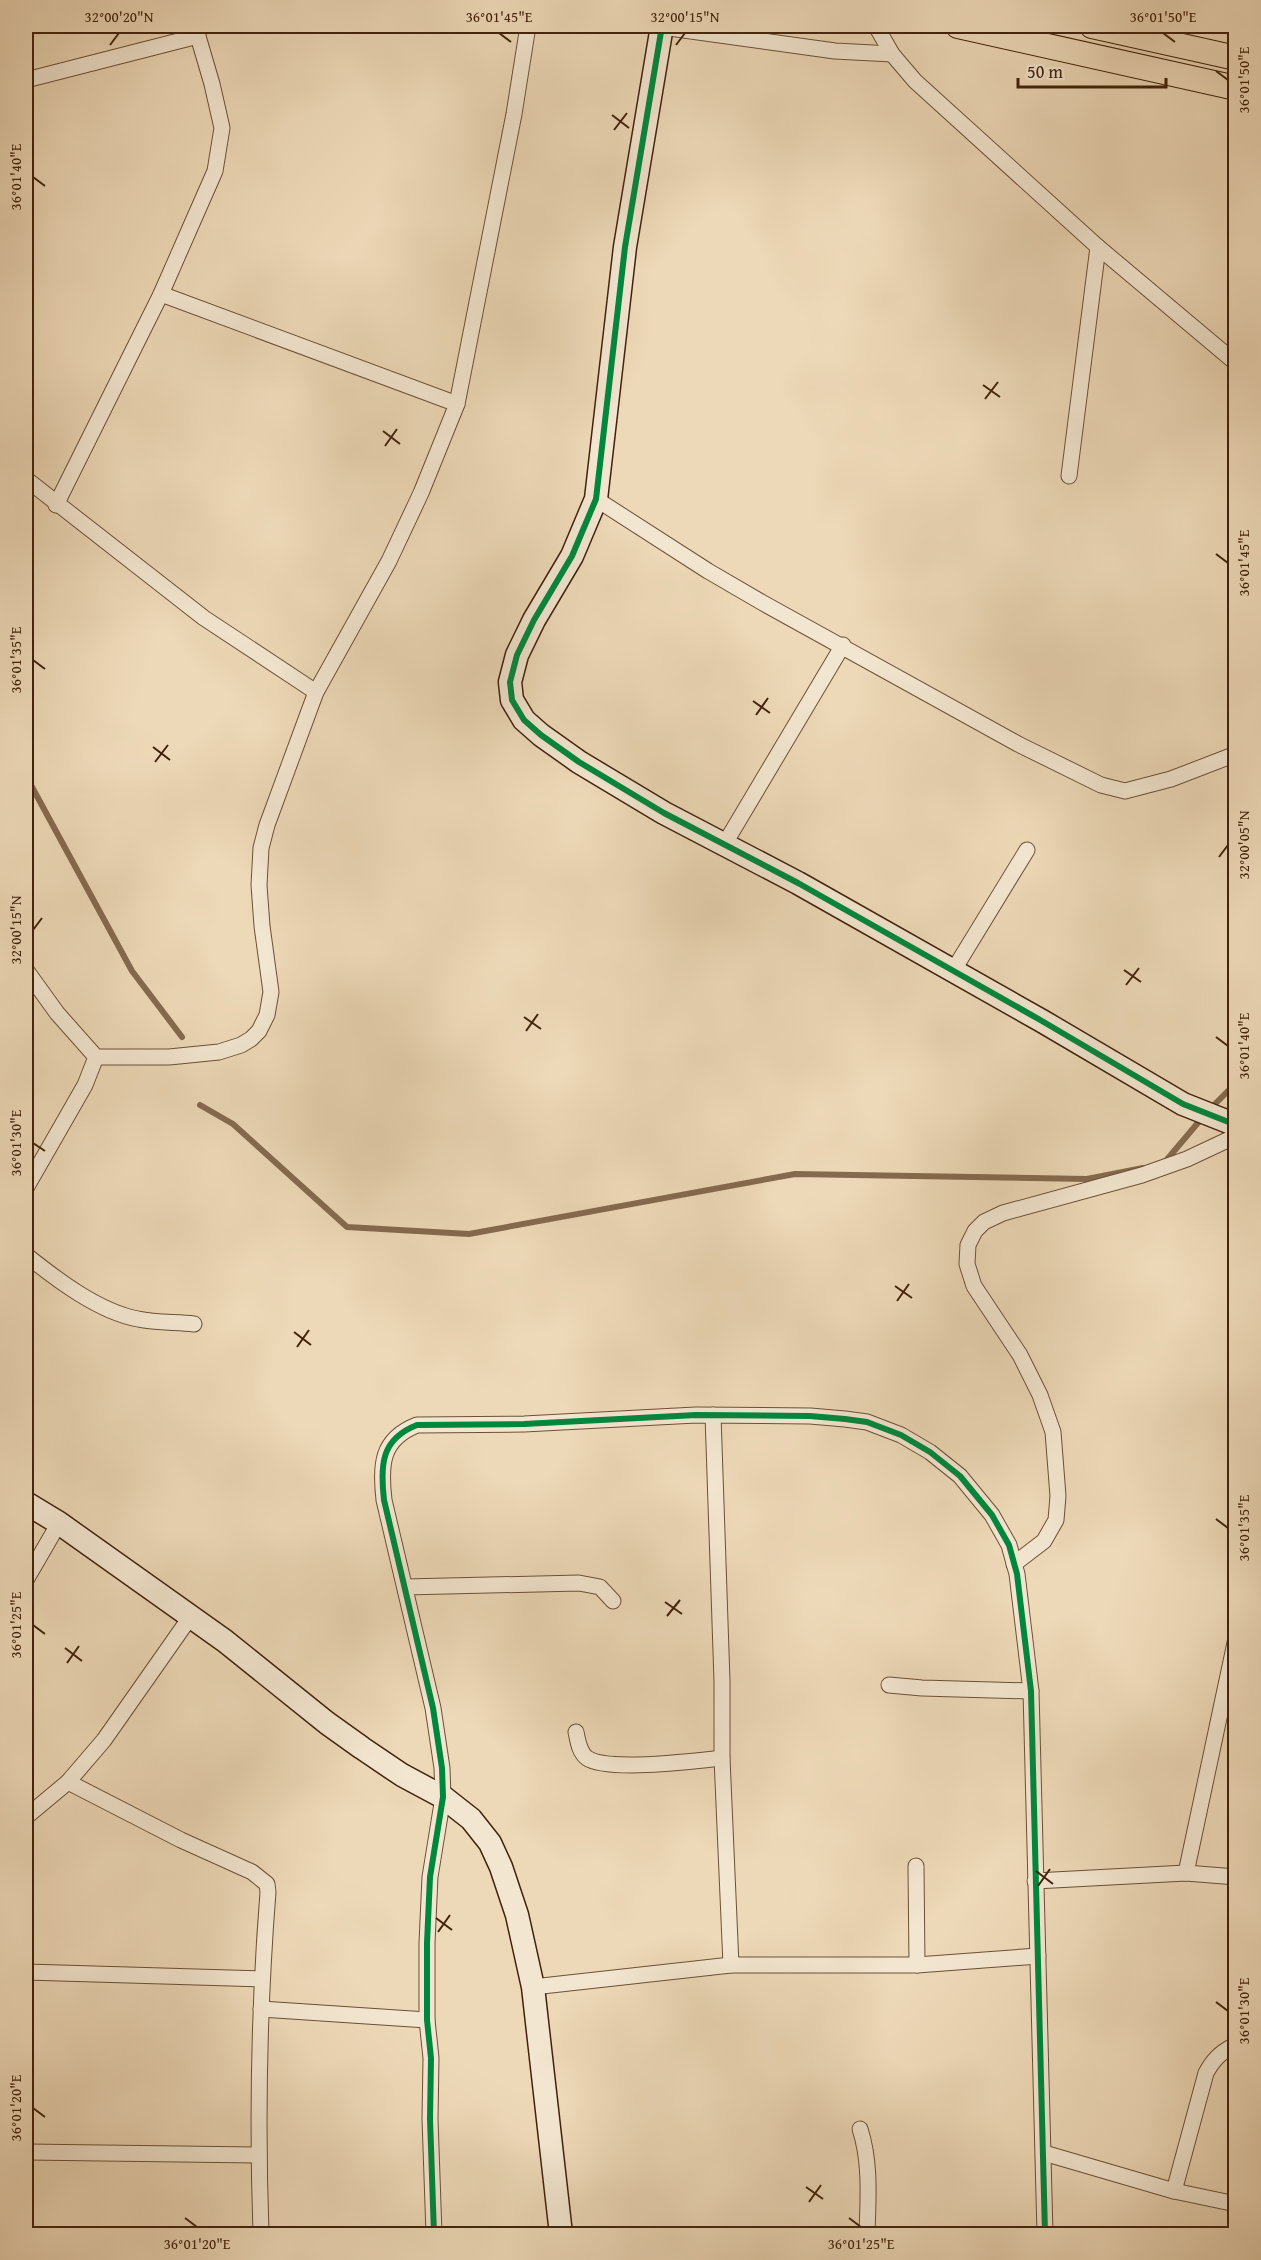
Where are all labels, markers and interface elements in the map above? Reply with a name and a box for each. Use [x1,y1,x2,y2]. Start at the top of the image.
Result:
text: 32°00'20"N [85,6,154,27]
text: 36°01'45"E [466,6,533,27]
text: 32°00'15"N [651,6,720,27]
text: 36°01'50"E [1130,6,1197,27]
text: 36°01'50"E [1233,46,1254,113]
scale bar [1018,51,1166,89]
text: 50 m [1027,58,1063,85]
text: 36°01'40"E [5,143,26,210]
text: 36°01'45"E [1233,529,1254,596]
text: 36°01'35"E [5,626,26,693]
text: 32°00'05"N [1233,810,1254,879]
text: 32°00'15"N [5,895,26,964]
text: 36°01'40"E [1233,1012,1254,1079]
text: 36°01'30"E [5,1109,26,1176]
text: 36°01'35"E [1233,1494,1254,1561]
text: 36°01'25"E [5,1591,26,1658]
text: 36°01'30"E [1233,1977,1254,2044]
text: 36°01'20"E [5,2074,26,2141]
text: 36°01'20"E [164,2233,231,2254]
text: 36°01'25"E [828,2233,895,2254]

